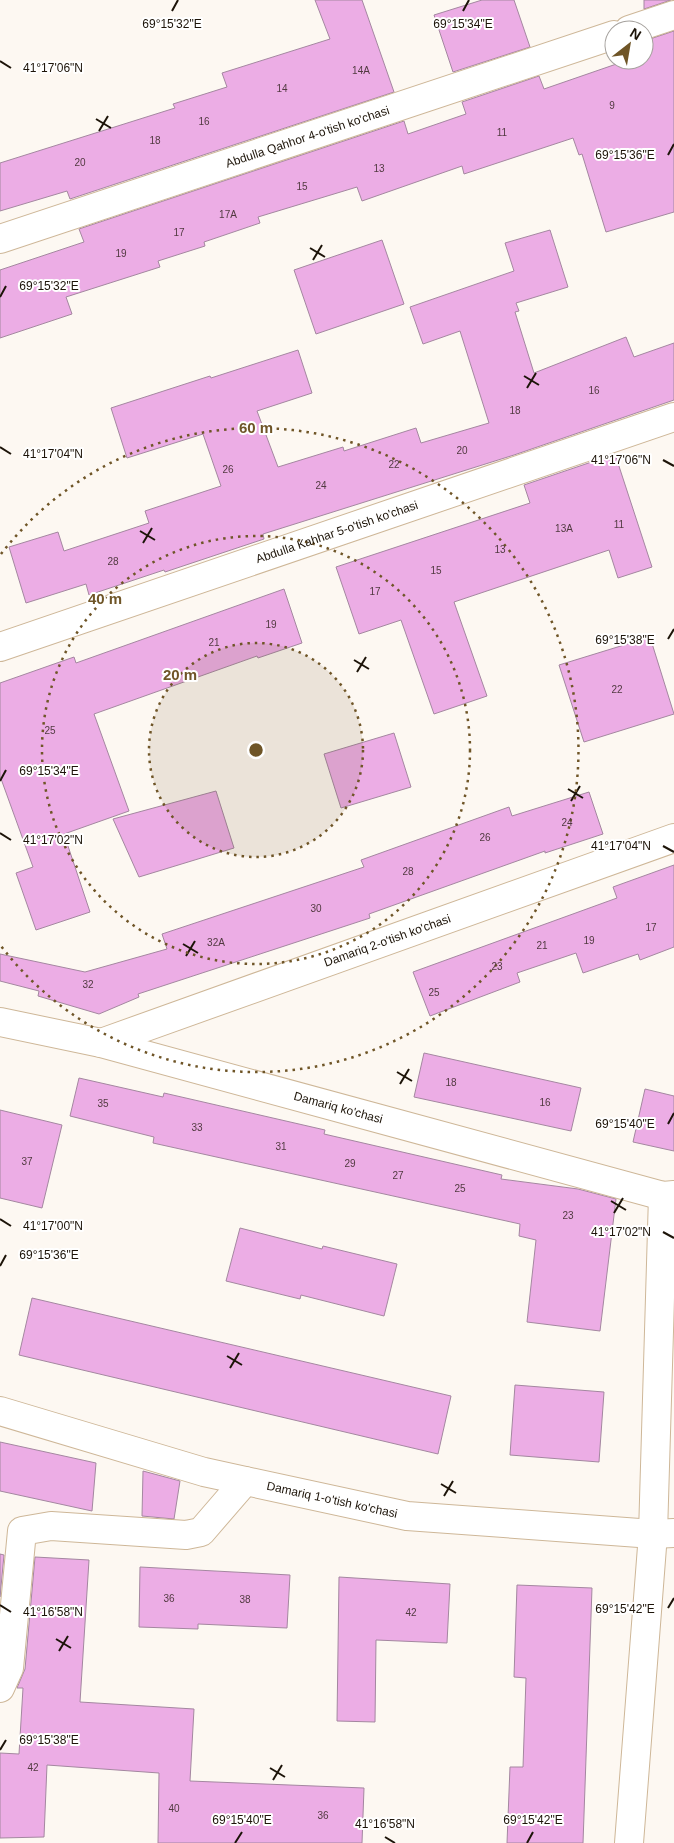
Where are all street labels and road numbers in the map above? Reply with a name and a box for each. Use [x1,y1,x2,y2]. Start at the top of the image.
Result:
street label: Abdulla Qahhor 4-o'tish ko'chasi [224,103,391,171]
street label: Abdulla Kahhar 5-o'tish ko'chasi [254,498,420,566]
street label: Damariq 2-o'tish ko'chasi [322,912,452,970]
street label: Damariq ko'chasi [292,1089,384,1126]
street label: Damariq 1-o'tish ko'chasi [265,1479,399,1521]

